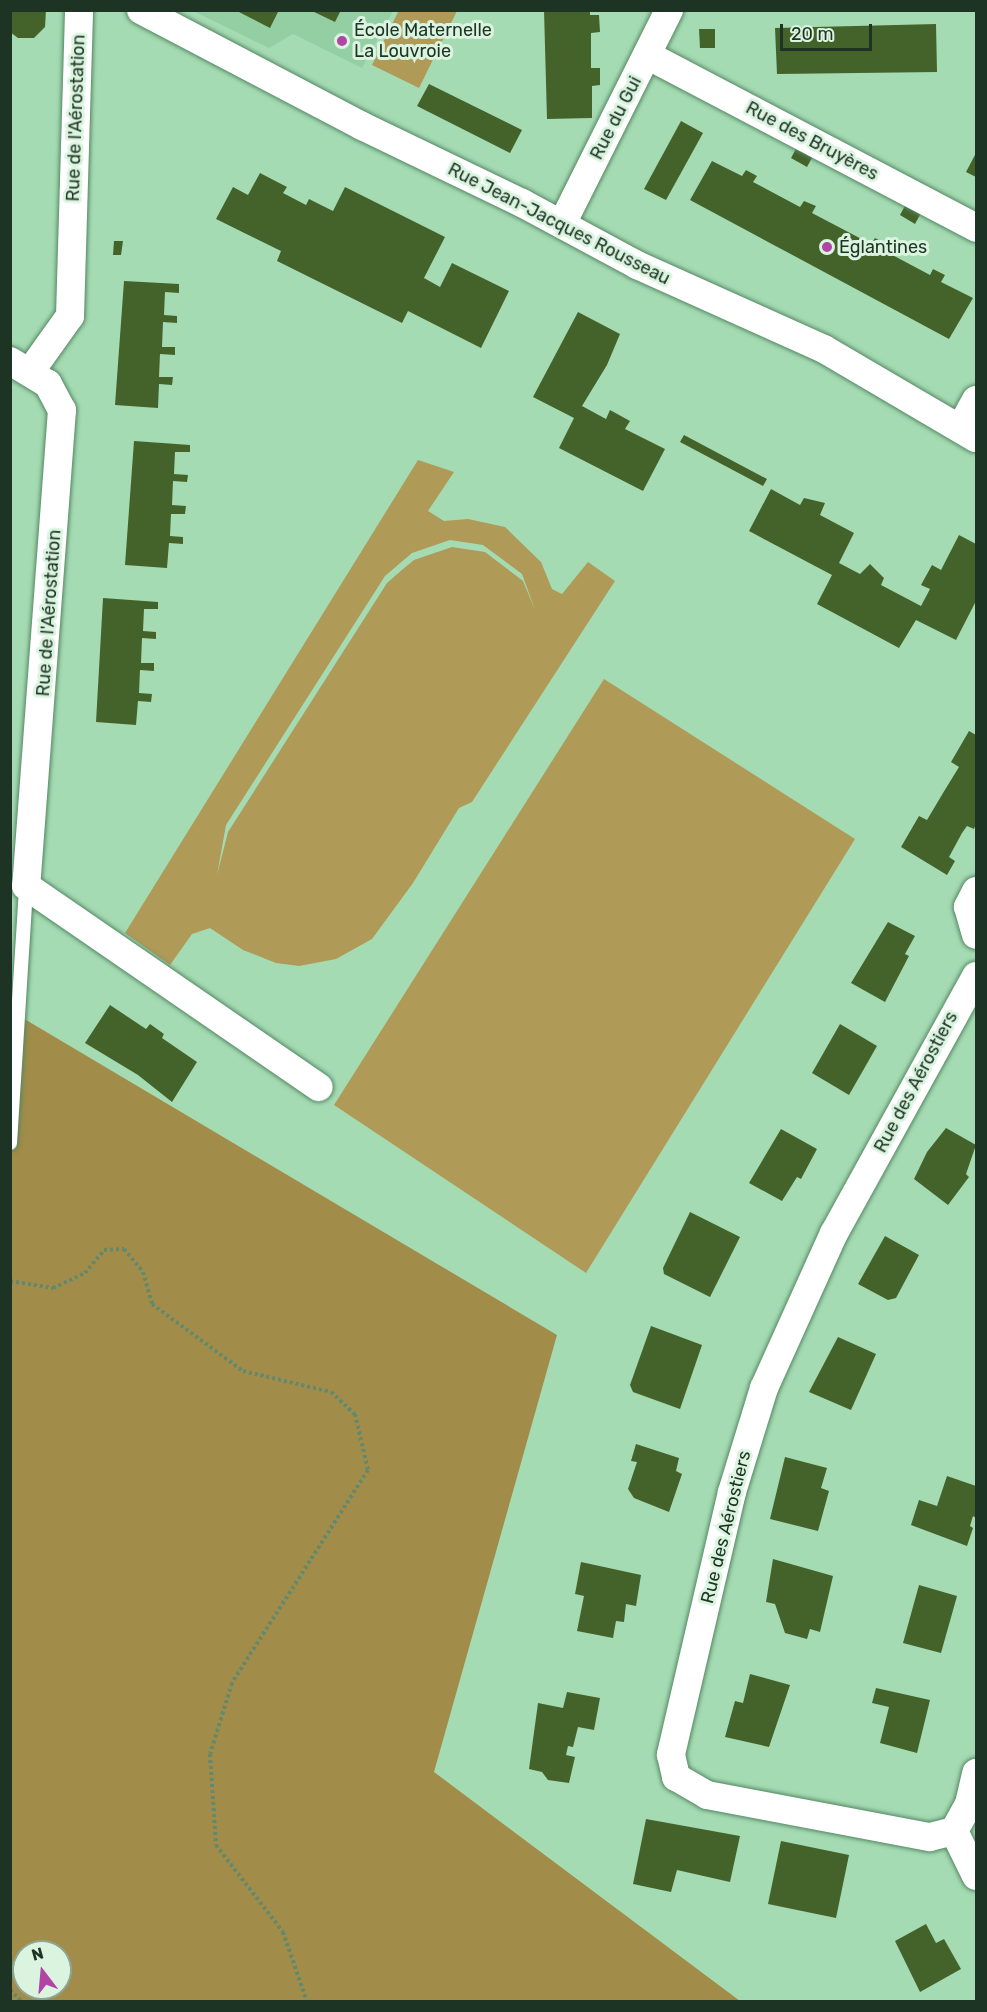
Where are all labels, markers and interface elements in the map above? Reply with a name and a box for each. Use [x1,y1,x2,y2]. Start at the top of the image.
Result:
scale bar [783,12,874,50]
place label: École Maternelle La Louvroie [354,20,492,63]
text: 20 m [791,23,833,45]
street label: Rue de l'Aérostation [62,34,90,202]
marker: École Maternelle La Louvroie [335,34,349,48]
street label: Rue du Gui [586,73,646,163]
street label: Rue des Bruyères [742,97,882,185]
street label: Rue Jean-Jacques Rousseau [444,158,674,290]
place label: Églantines [839,236,927,258]
marker: Églantines [820,240,834,254]
street label: Rue de l'Aérostation [32,529,66,697]
street label: Rue des Aérostiers [870,1008,962,1156]
street label: Rue des Aérostiers [697,1448,755,1606]
north arrow [12,1940,72,2000]
text: N [29,1943,46,1965]

